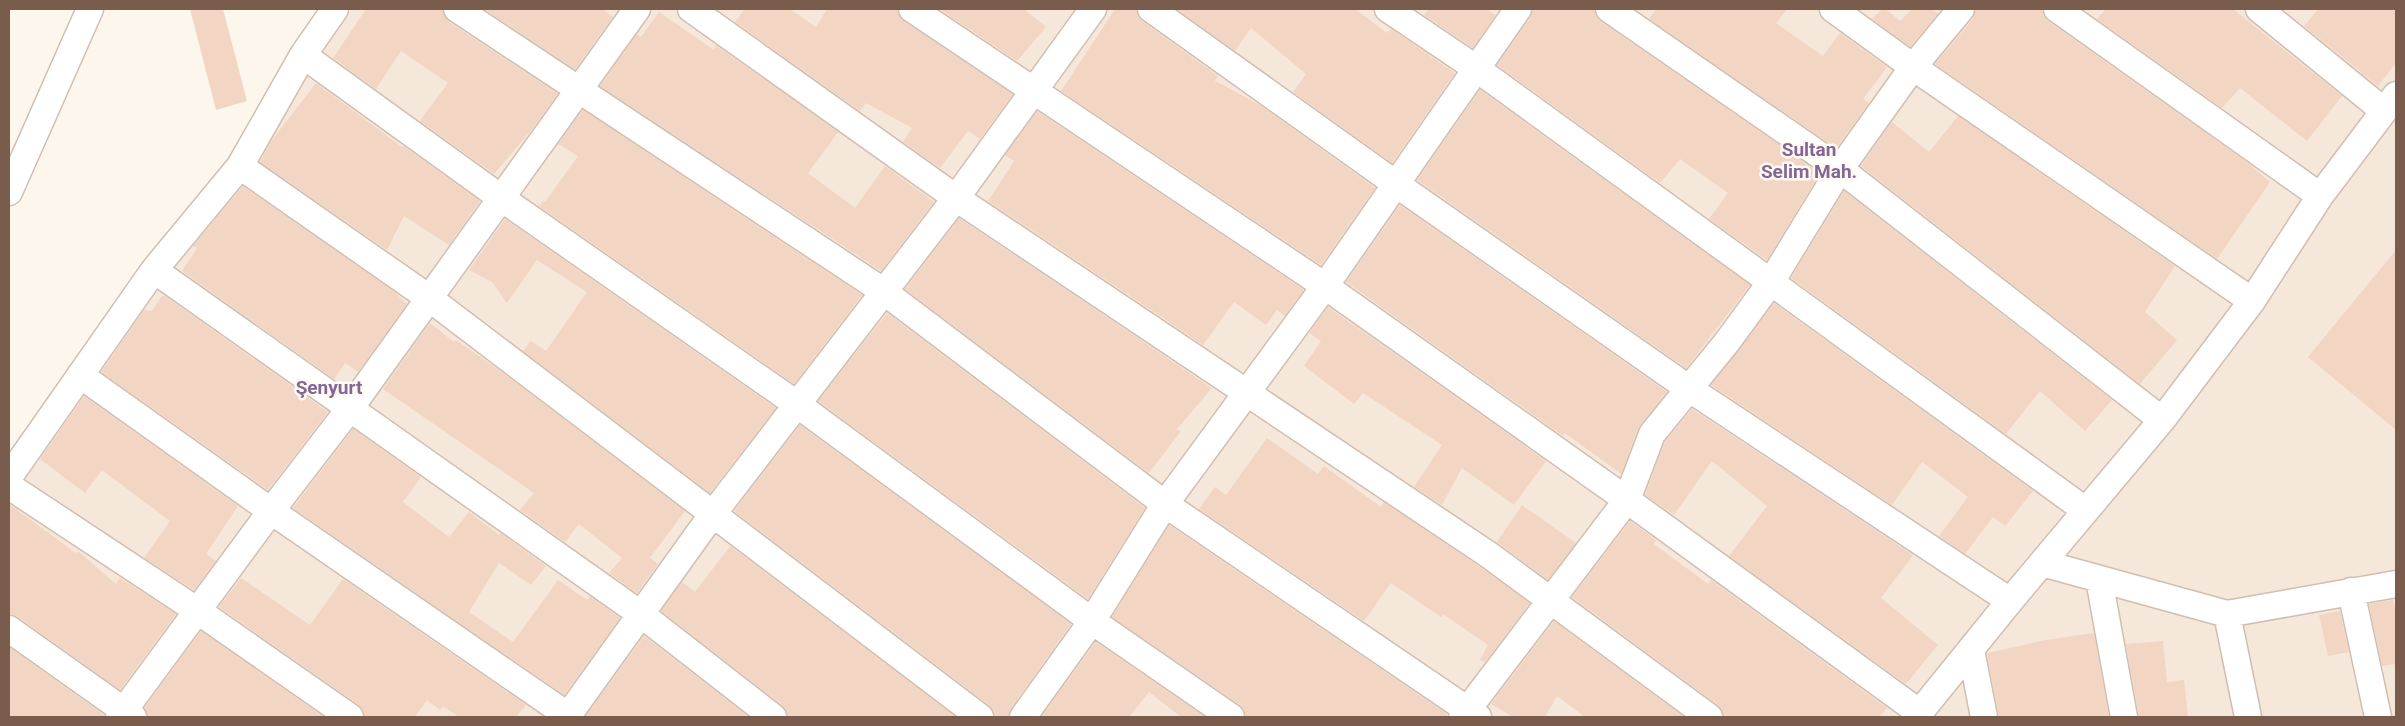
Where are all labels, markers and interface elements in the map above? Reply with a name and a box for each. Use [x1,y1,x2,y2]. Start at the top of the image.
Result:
district label: Sultan Selim Mah. [1761,138,1857,183]
district label: Şenyurt [296,376,363,399]

